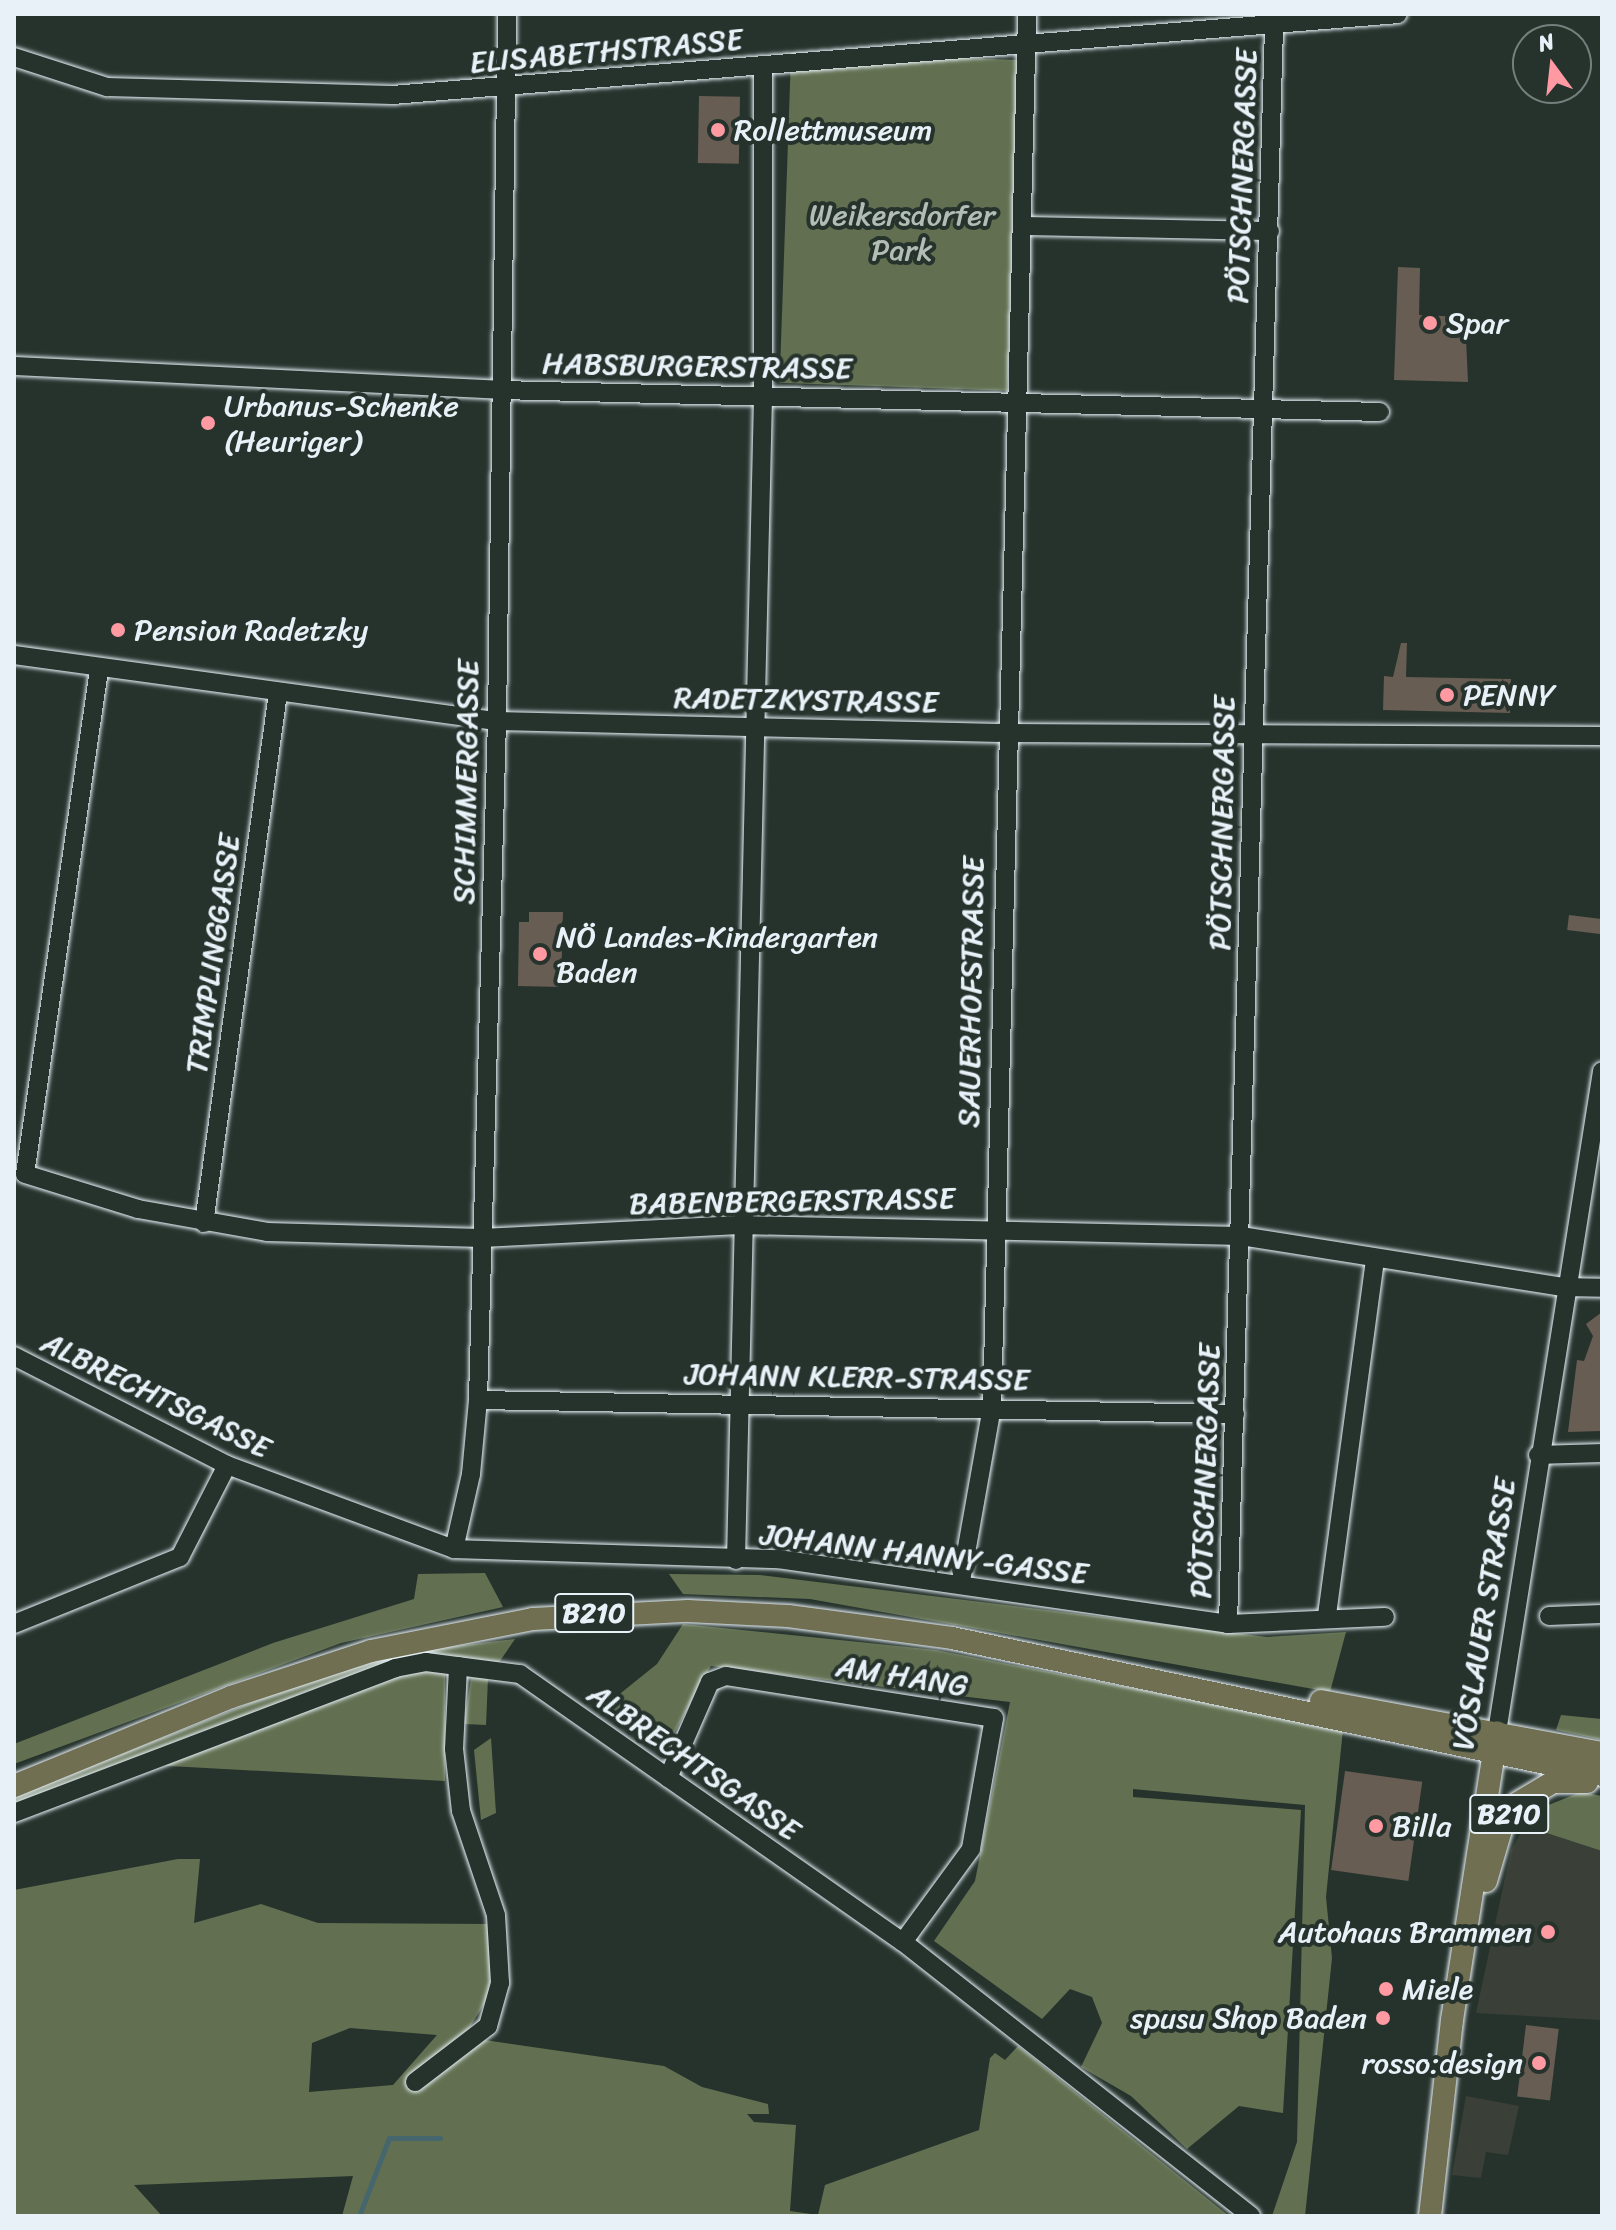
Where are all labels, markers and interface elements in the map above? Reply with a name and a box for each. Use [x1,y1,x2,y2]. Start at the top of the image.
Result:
street label: ELISABETHSTRASSE [468,21,744,81]
text: N [1534,21,1559,63]
north arrow [1512,24,1592,104]
street label: PÖTSCHNERGASSE [1220,48,1264,304]
place label: Rollettmuseum [734,112,932,148]
marker: Rollettmuseum [709,121,727,139]
park label: Weikersdorfer Park [809,197,995,268]
place label: Spar [1446,305,1508,341]
marker: Spar [1421,314,1439,332]
street label: HABSBURGERSTRASSE [542,345,852,387]
place label: Urbanus-Schenke (Heuriger) [224,388,459,458]
marker: Urbanus-Schenke (Heuriger) [199,414,217,432]
place label: Pension Radetzky [134,612,368,648]
marker: Pension Radetzky [109,621,127,639]
street label: SCHIMMERGASSE [446,659,486,905]
place label: PENNY [1463,677,1555,713]
street label: RADETZKYSTRASSE [673,680,939,720]
marker: PENNY [1438,686,1456,704]
street label: PÖTSCHNERGASSE [1202,695,1242,951]
street label: TRIMPLINGGASSE [178,832,248,1076]
street label: SAUERHOFSTRASSE [951,856,991,1128]
place label: NÖ Landes-Kindergarten Baden [556,919,878,990]
marker: NÖ Landes-Kindergarten Baden [531,945,549,963]
street label: BABENBERGERSTRASSE [629,1180,955,1222]
street label: ALBRECHTSGASSE [35,1324,277,1466]
street label: PÖTSCHNERGASSE [1183,1343,1227,1599]
street label: JOHANN KLERR-STRASSE [684,1356,1030,1398]
street label: VÖSLAUER STRASSE [1444,1474,1524,1754]
street label: JOHANN HANNY-GASSE [759,1516,1089,1592]
road number: B210 [554,1589,634,1637]
street label: AM HANG [834,1648,970,1704]
street label: ALBRECHTSGASSE [581,1675,807,1849]
road number: B210 [1469,1790,1549,1838]
place label: Billa [1392,1808,1451,1844]
marker: Billa [1367,1817,1385,1835]
place label: Autohaus Brammen [1277,1914,1532,1950]
marker: Autohaus Brammen [1539,1923,1557,1941]
place label: Miele [1402,1971,1473,2007]
marker: Miele [1377,1980,1395,1998]
place label: spusu Shop Baden [1130,2000,1367,2036]
marker: spusu Shop Baden [1374,2009,1392,2027]
place label: rosso:design [1361,2045,1523,2081]
marker: rosso:design [1530,2054,1548,2072]

